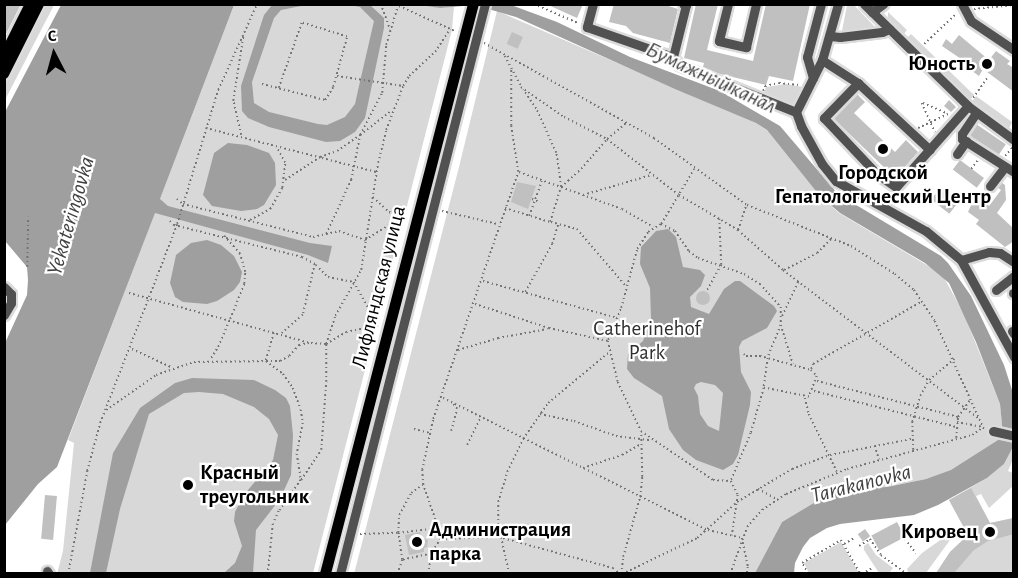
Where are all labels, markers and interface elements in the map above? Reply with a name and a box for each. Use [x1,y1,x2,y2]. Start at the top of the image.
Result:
north arrow [24,24,84,84]
text: С [47,28,57,45]
water label: Бумажный канал [642,36,780,120]
place label: Юность [908,51,975,77]
marker: Юность [980,57,994,71]
marker: Городской Гепатологический Центр [874,140,892,158]
water label: Yekateringovka [41,154,101,278]
place label: Городской Гепатологический Центр [775,160,991,210]
street label: Лифляндская улица [347,203,411,371]
park label: Catherinehof Park [593,316,701,366]
water label: Tarakanovka [808,459,914,509]
place label: Красный треугольник [200,460,309,510]
marker: Красный треугольник [181,478,195,492]
place label: Администрация парка [429,517,571,567]
place label: Кировец [901,519,978,545]
marker: Кировец [983,525,997,539]
marker: Администрация парка [410,535,424,549]

